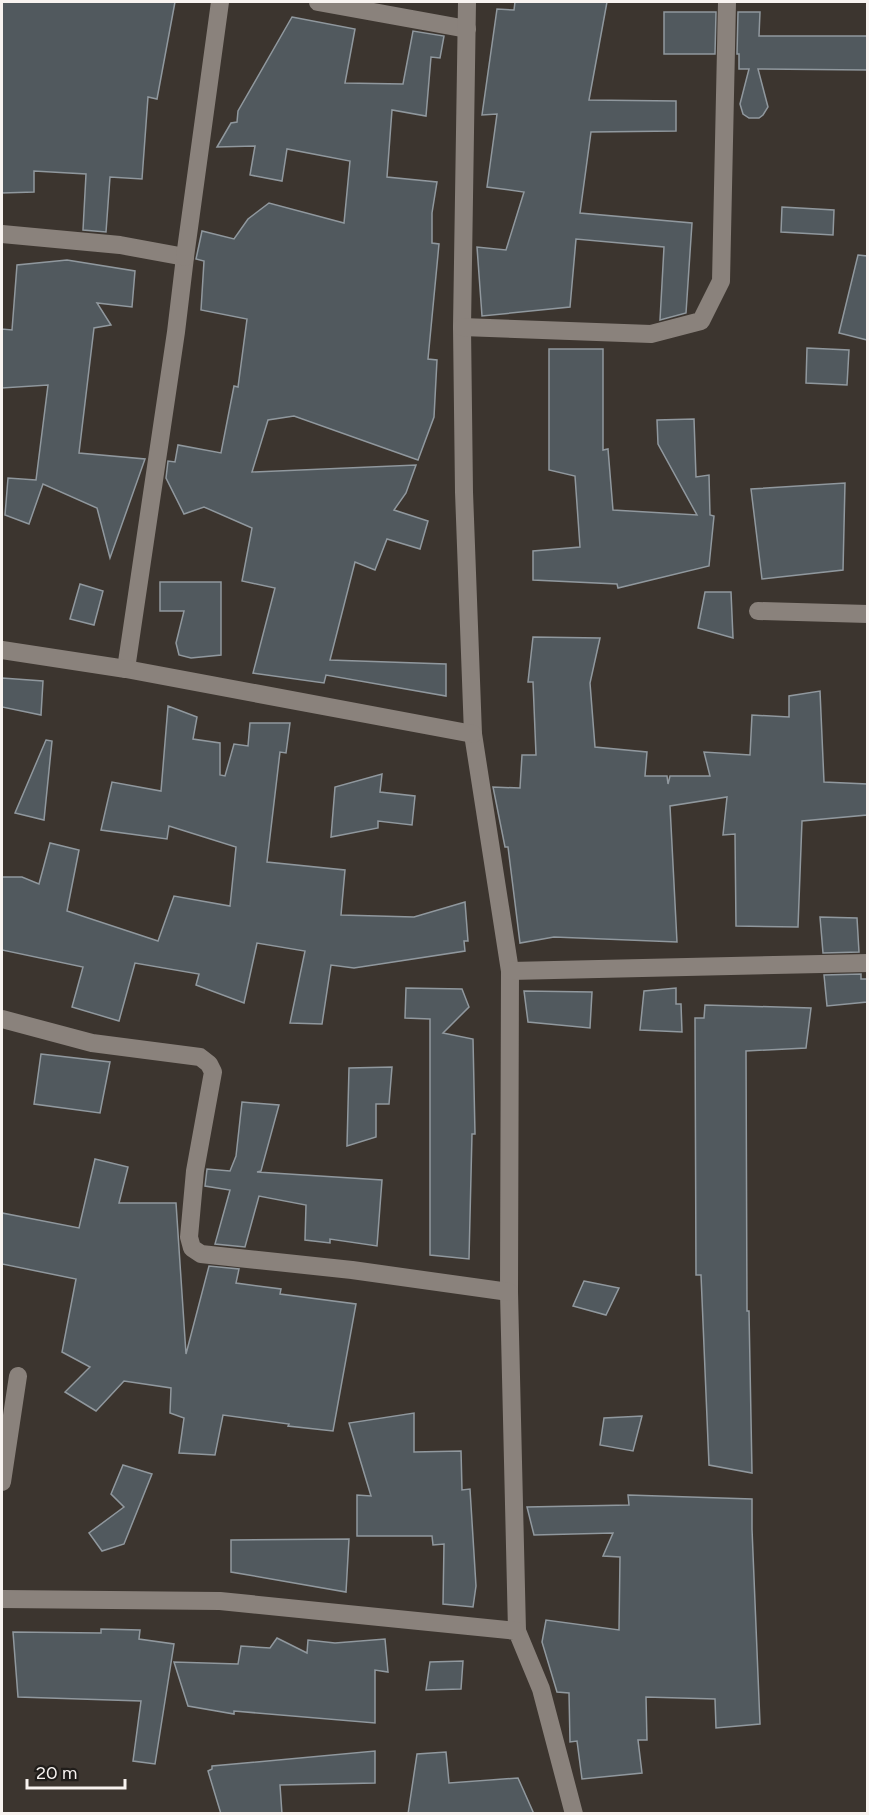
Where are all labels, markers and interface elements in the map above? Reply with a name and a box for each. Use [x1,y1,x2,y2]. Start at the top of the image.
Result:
scale bar [27,1752,124,1790]
text: 20 m [36,1762,77,1784]

